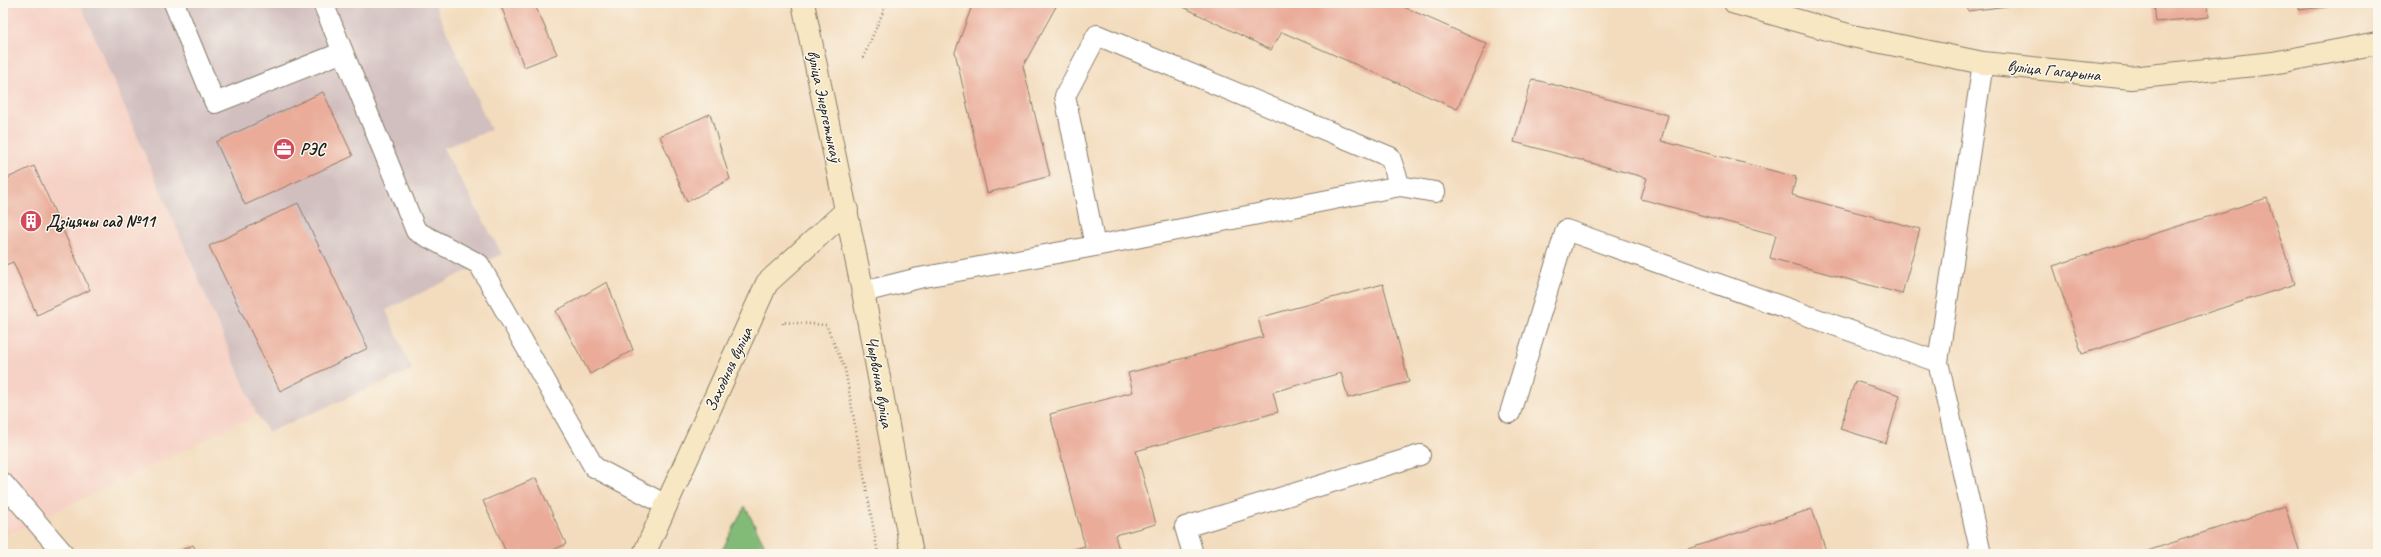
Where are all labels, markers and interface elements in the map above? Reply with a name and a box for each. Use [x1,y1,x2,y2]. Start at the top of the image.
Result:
street label: вуліца Энергетыкаў [802,48,847,166]
street label: вуліца Гагарына [2006,55,2103,86]
office icon: РЭС [271,136,297,162]
place label: РЭС [300,139,328,160]
building icon: Дзіцячы сад №11 [18,208,44,234]
place label: Дзіцячы сад №11 [46,211,157,233]
street label: Заходняя вуліца [700,322,758,415]
street label: Чырвоная вуліца [861,335,898,431]

